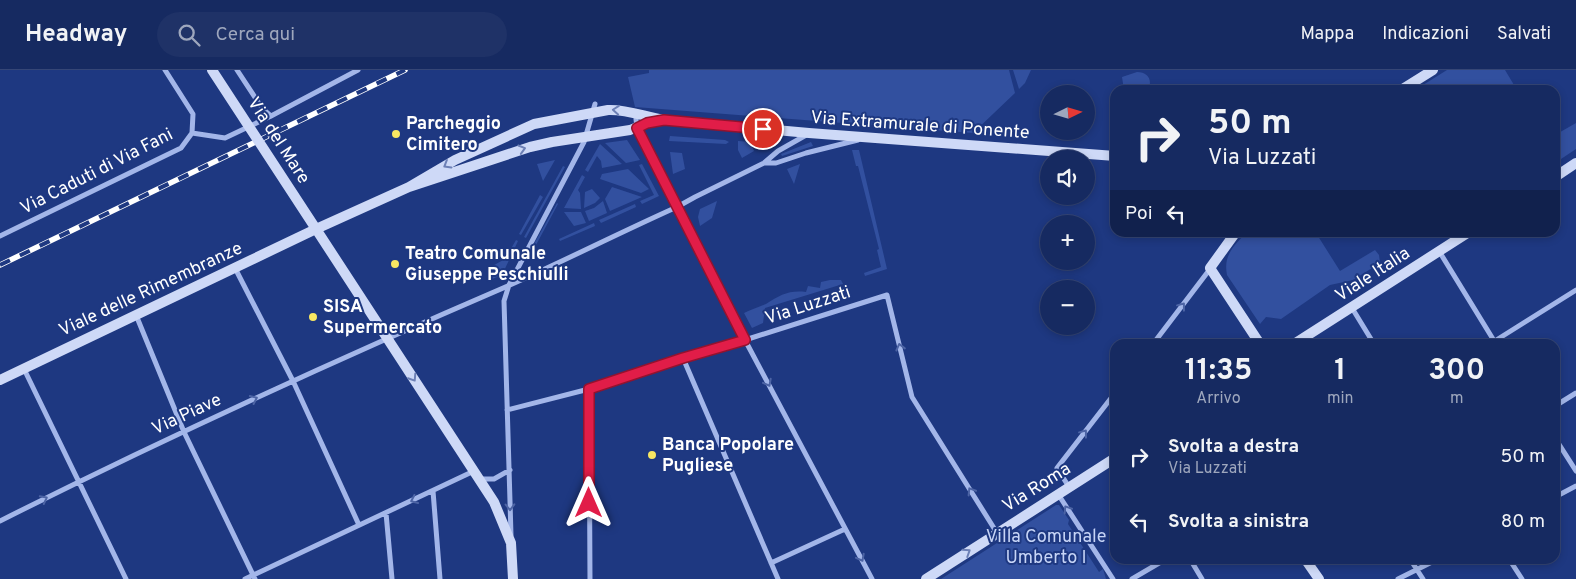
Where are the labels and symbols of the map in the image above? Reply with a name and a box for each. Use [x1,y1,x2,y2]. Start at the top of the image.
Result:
north arrow [1040,85,1095,140]
street label: Via del Mare [241,93,315,189]
one-way arrow [612,105,620,116]
street label: Via Extramurale di Ponente [810,107,1030,145]
pin [742,108,784,150]
place label: Parcheggio Cimitero [406,113,501,157]
street label: Via Caduti di Via Fani [17,124,177,220]
marker: Parcheggio Cimitero [390,128,402,140]
one-way arrow [517,145,525,155]
one-way arrow [444,158,453,168]
street label: Viale delle Rimembranze [56,237,246,343]
street label: Viale Italia [1331,242,1415,308]
place label: Teatro Comunale Giuseppe Peschiulli [405,243,569,287]
marker: Teatro Comunale Giuseppe Peschiulli [389,258,401,270]
street label: Via Luzzati [762,281,854,331]
place label: SISA Supermercato [323,296,442,340]
one-way arrow [1176,303,1184,312]
marker: SISA Supermercato [307,311,319,323]
one-way arrow [895,343,906,352]
one-way arrow [407,373,417,382]
one-way arrow [762,378,772,387]
street label: Via Piave [149,389,225,441]
one-way arrow [249,395,258,406]
one-way arrow [1079,430,1087,439]
place label: Banca Popolare Pugliese [662,434,794,478]
marker: Banca Popolare Pugliese [646,449,658,461]
street label: Via Roma [999,458,1075,518]
position arrow [562,476,614,528]
one-way arrow [968,488,978,497]
one-way arrow [410,493,419,504]
one-way arrow [38,495,47,505]
one-way arrow [505,503,515,511]
one-way arrow [1064,505,1073,514]
park label: Villa Comunale Umberto I [986,526,1106,570]
one-way arrow [961,549,971,558]
one-way arrow [854,552,864,561]

